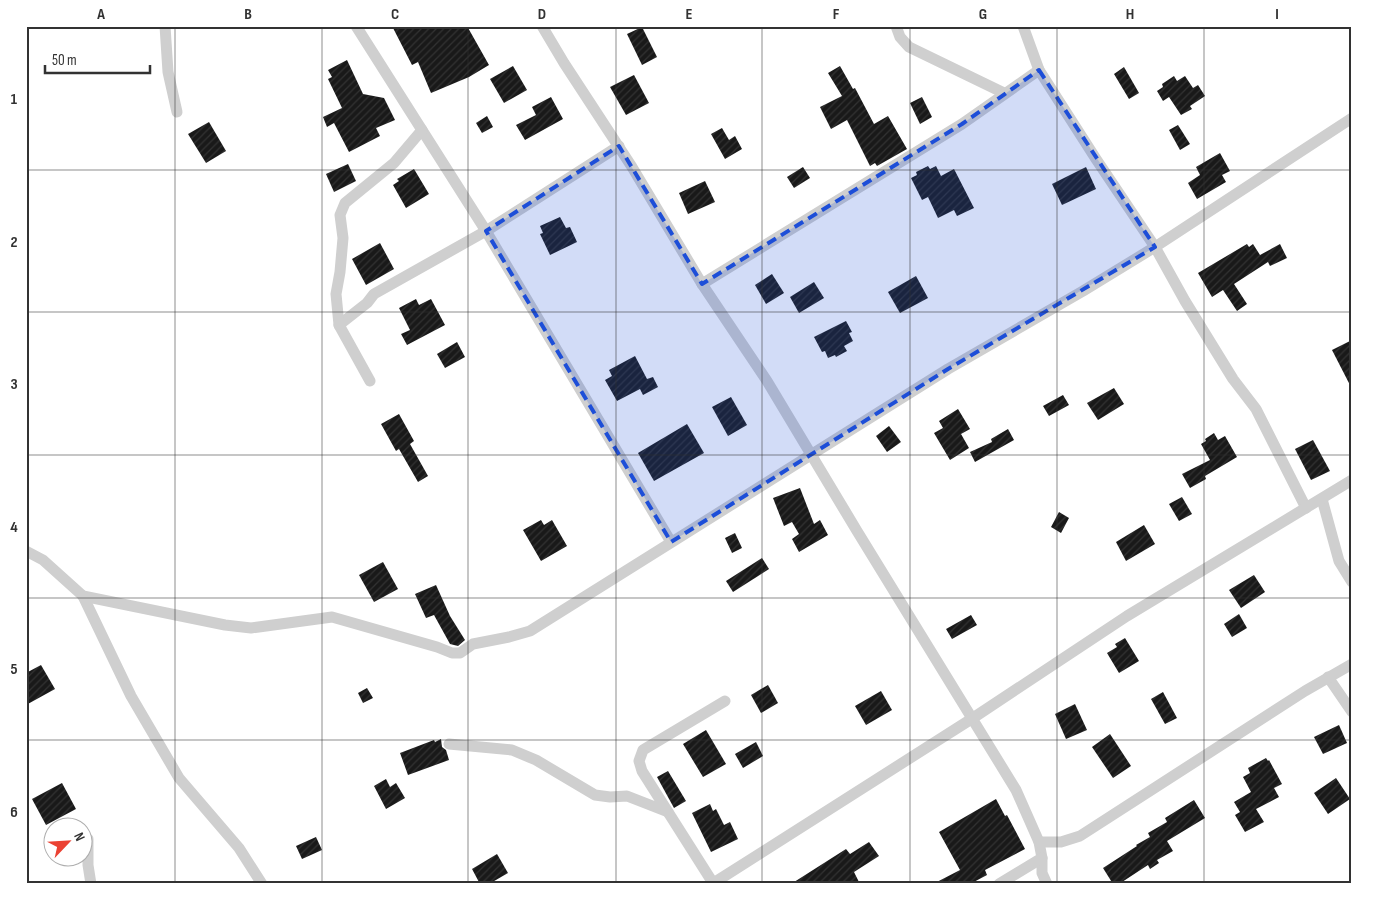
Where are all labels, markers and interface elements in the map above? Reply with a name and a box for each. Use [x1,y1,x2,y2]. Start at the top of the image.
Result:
text: A [96,5,105,24]
text: B [244,5,252,24]
text: C [391,5,399,24]
text: D [538,5,546,24]
text: E [686,5,693,24]
text: F [833,5,840,24]
text: G [979,5,987,24]
text: H [1126,5,1134,24]
text: I [1275,5,1279,24]
scale bar [45,42,150,74]
text: 50 m [52,51,77,70]
text: 1 [11,90,18,109]
text: 2 [10,233,18,252]
text: 3 [10,375,18,394]
text: 4 [10,518,18,537]
text: 5 [10,660,18,679]
text: 6 [10,803,18,822]
north arrow [42,818,92,868]
text: N [70,830,89,844]

